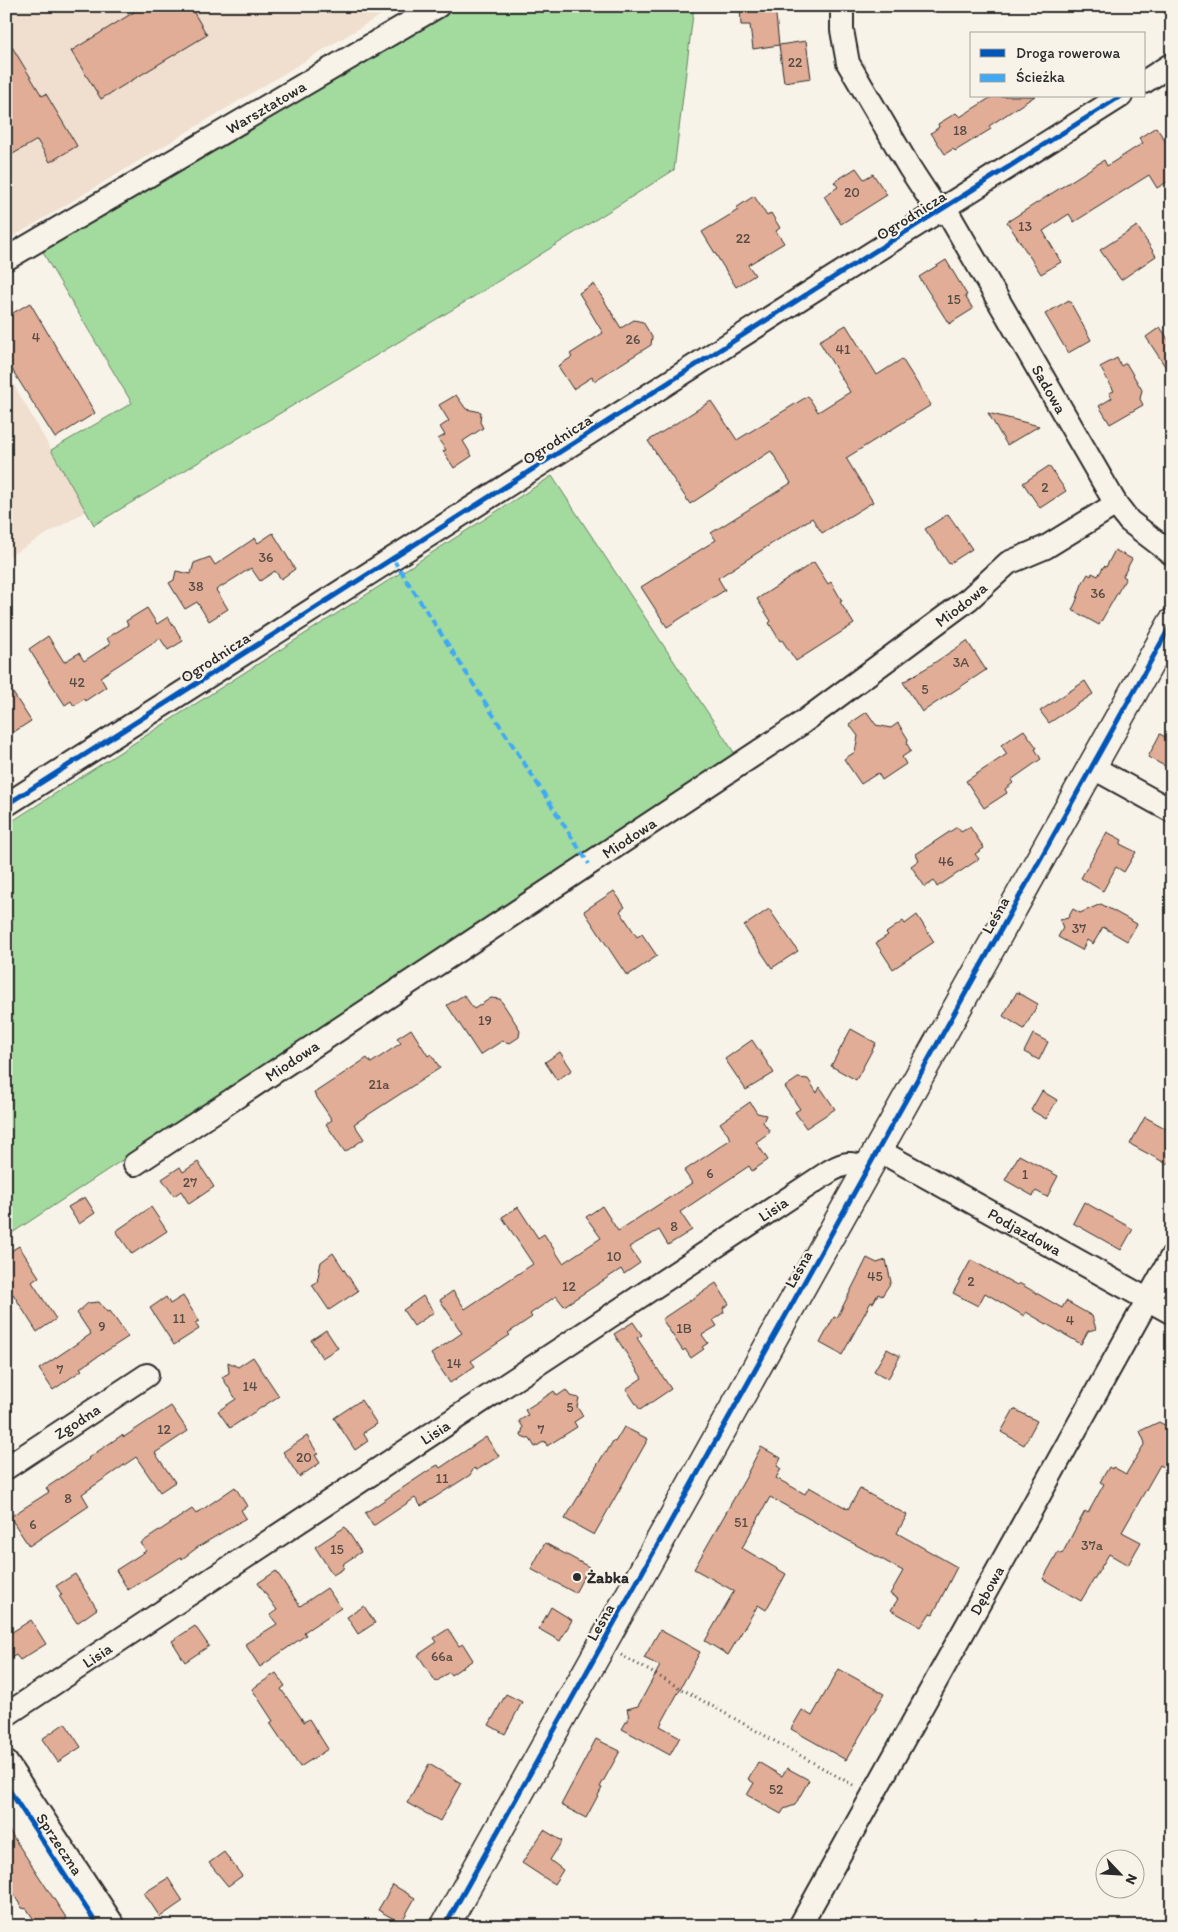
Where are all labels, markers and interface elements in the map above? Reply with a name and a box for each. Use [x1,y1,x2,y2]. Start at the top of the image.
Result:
legend [970,32,1146,98]
text: Droga rowerowa [1016,44,1120,62]
house number: 22 [788,54,803,71]
text: Ścieżka [1016,68,1065,86]
street label: Warsztatowa [223,76,310,138]
house number: 18 [953,122,967,139]
house number: 20 [844,184,860,201]
street label: Ogrodnicza [873,186,950,244]
house number: 13 [1018,218,1032,235]
house number: 22 [736,230,751,247]
house number: 15 [947,291,961,308]
house number: 4 [32,329,41,346]
house number: 26 [626,331,640,348]
house number: 41 [836,341,851,358]
street label: Sadowa [1027,361,1071,418]
street label: Ogrodnicza [519,410,596,469]
house number: 2 [1041,479,1049,496]
house number: 36 [258,549,274,566]
house number: 38 [188,578,204,595]
street label: Miodowa [931,578,992,631]
house number: 36 [1090,585,1106,602]
street label: Ogrodnicza [177,628,254,687]
house number: 3A [953,654,969,671]
house number: 42 [69,674,86,691]
house number: 5 [921,681,929,698]
street label: Miodowa [598,813,660,863]
house number: 46 [938,853,954,870]
street label: Leśna [977,893,1013,937]
house number: 37 [1072,920,1086,937]
house number: 19 [478,1012,492,1029]
street label: Miodowa [261,1036,323,1085]
house number: 21a [368,1076,390,1093]
house number: 6 [706,1165,714,1182]
house number: 1 [1022,1166,1029,1183]
house number: 27 [183,1174,197,1191]
street label: Lisia [755,1192,792,1226]
street label: Podjazdowa [985,1204,1065,1260]
house number: 8 [670,1218,678,1235]
street label: Leśna [780,1247,816,1291]
house number: 10 [606,1248,622,1265]
house number: 45 [867,1268,883,1285]
house number: 2 [967,1273,975,1290]
house number: 12 [562,1278,577,1295]
house number: 11 [173,1310,186,1327]
house number: 4 [1066,1312,1075,1329]
house number: 9 [98,1318,106,1335]
house number: 1B [676,1320,692,1337]
house number: 14 [447,1355,462,1372]
house number: 7 [57,1361,64,1378]
house number: 14 [243,1378,258,1395]
house number: 5 [566,1399,574,1416]
street label: Zgodna [51,1400,104,1444]
street label: Lisia [417,1415,454,1449]
house number: 12 [157,1421,172,1438]
house number: 7 [538,1421,545,1438]
house number: 20 [296,1449,312,1466]
house number: 11 [436,1470,449,1487]
house number: 8 [64,1490,72,1507]
house number: 51 [734,1514,748,1531]
house number: 6 [29,1516,37,1533]
house number: 37a [1081,1537,1104,1554]
house number: 15 [330,1541,344,1558]
street label: Dębowa [966,1562,1008,1619]
place label: Żabka [587,1568,629,1587]
marker: Żabka [571,1571,583,1583]
street label: Leśna [582,1600,618,1644]
street label: Lisia [79,1638,116,1672]
house number: 66a [431,1648,454,1665]
house number: 52 [769,1781,784,1798]
street label: Sprzeczna [32,1810,87,1879]
north arrow [1096,1850,1146,1900]
text: N [1122,1871,1141,1887]

